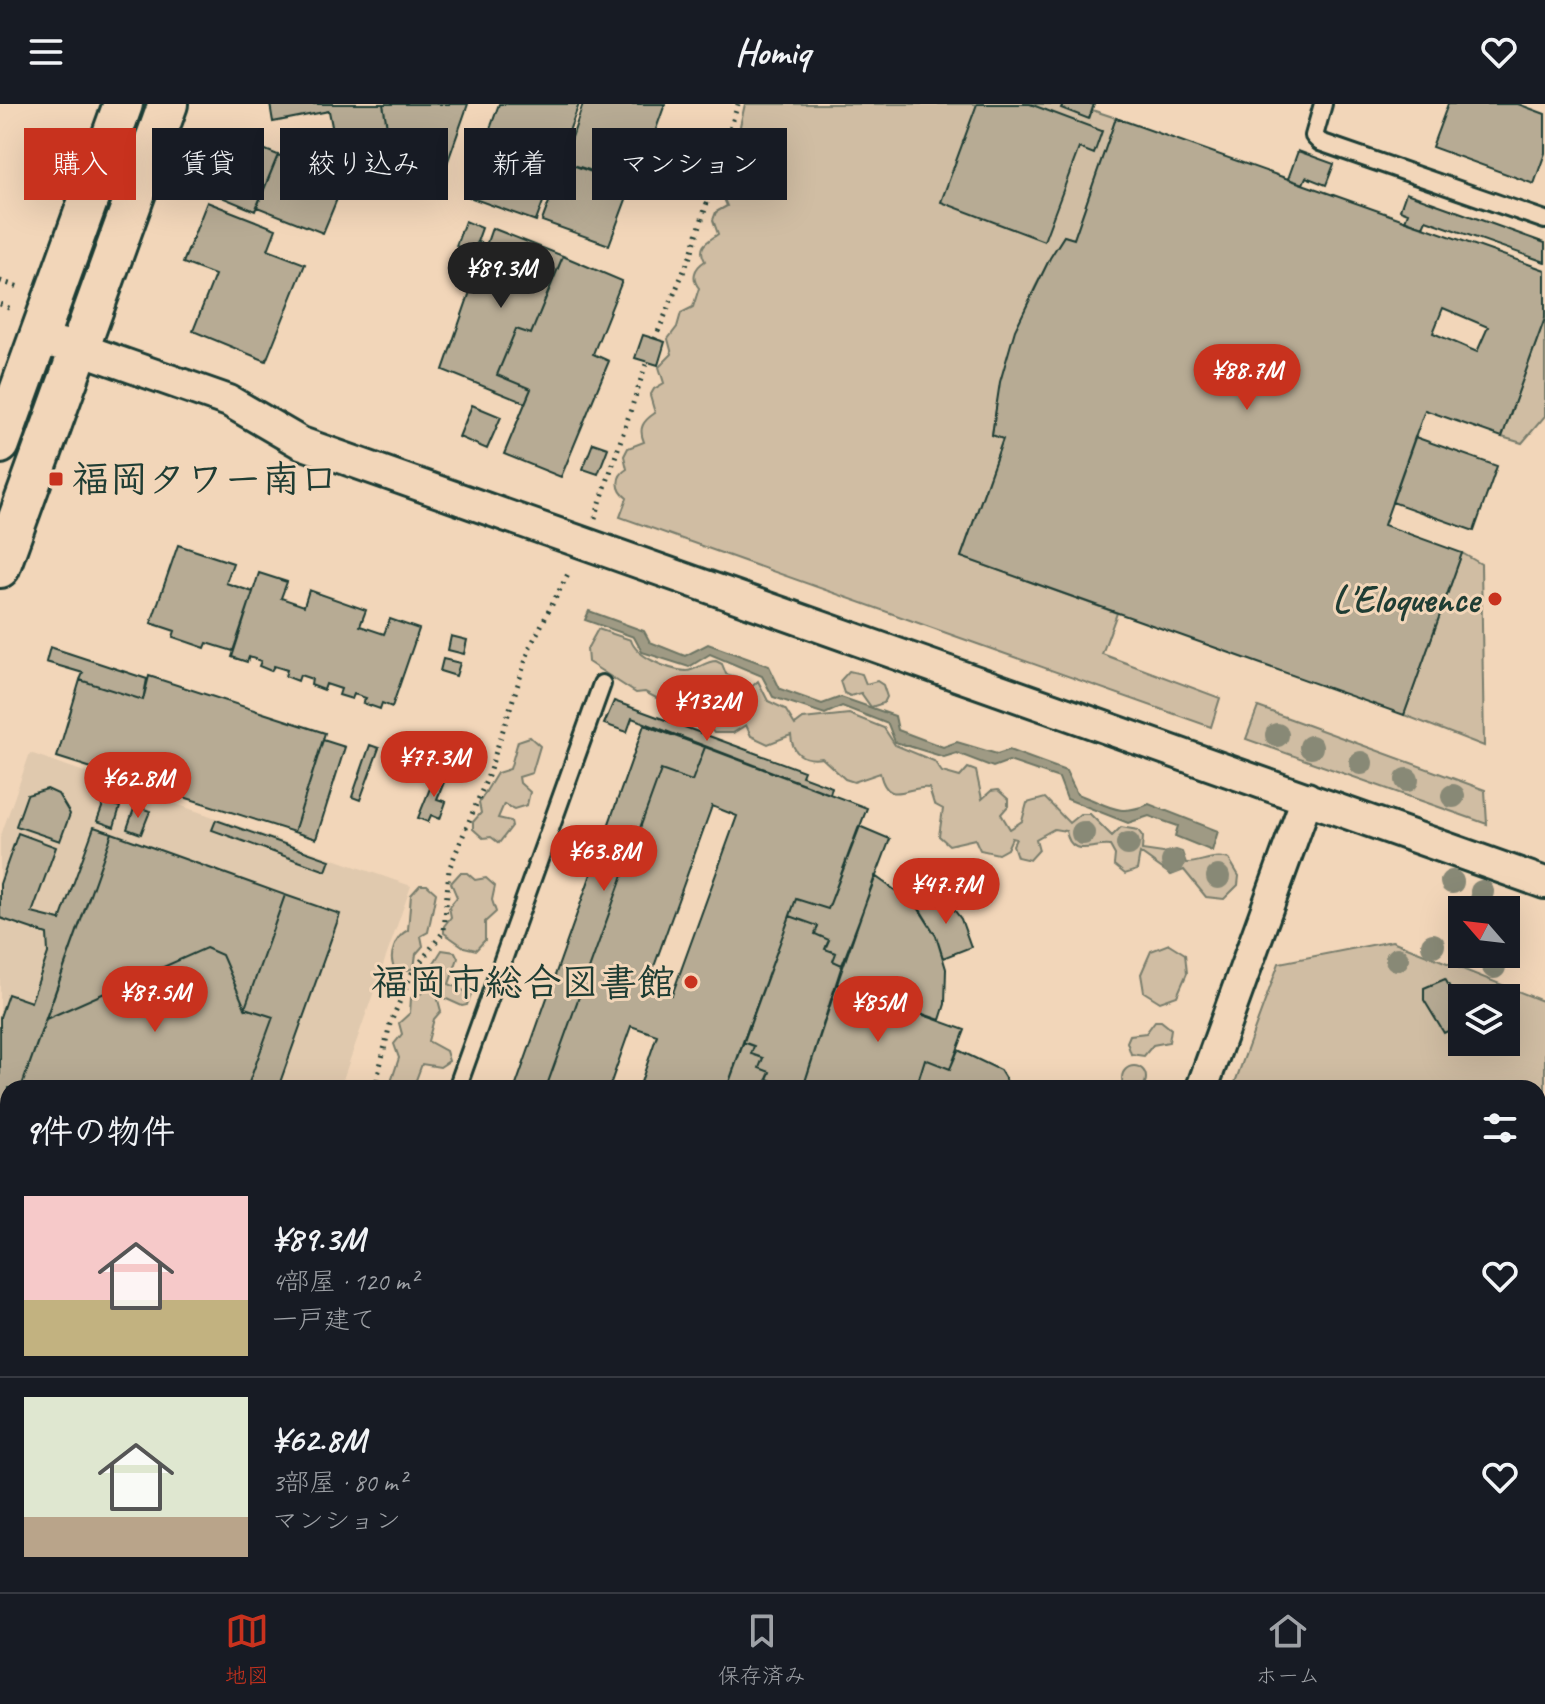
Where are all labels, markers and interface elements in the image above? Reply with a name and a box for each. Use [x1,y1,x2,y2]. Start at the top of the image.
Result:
text: Homiq [735,29,810,75]
icon: menu [24,30,68,74]
icon: heart [1477,30,1521,74]
chip: 購入 [24,128,136,200]
chip: 賃貸 [152,128,264,200]
chip: 絞り込み [280,128,448,200]
chip: 新着 [464,128,576,200]
chip: マンション [592,128,787,200]
pin: ¥89.3M [436,242,566,310]
text: ¥89.3M [466,251,536,284]
pin: ¥88.7M [1182,344,1312,412]
text: ¥88.7M [1212,353,1282,386]
place label: 福岡タワー南口 [72,456,338,503]
marker: 福岡タワー南口 [47,470,65,488]
place label: L'Eloquence [1333,576,1482,623]
marker: L'Eloquence [1486,590,1504,608]
pin: ¥132M [651,675,763,743]
text: ¥132M [674,684,740,717]
pin: ¥77.3M [369,731,499,799]
text: ¥77.3M [399,740,469,773]
pin: ¥62.8M [73,752,203,820]
text: ¥62.8M [102,761,174,794]
pin: ¥63.8M [539,825,669,893]
text: ¥63.8M [568,834,640,867]
pin: ¥47.7M [881,858,1011,926]
text: ¥47.7M [911,867,981,900]
north arrow [1448,896,1520,968]
map controls [1448,896,1520,1056]
place label: 福岡市総合図書館 [371,959,675,1006]
pin: ¥87.5M [90,966,220,1034]
marker: 福岡市総合図書館 [682,973,700,991]
text: ¥87.5M [120,975,190,1008]
pin: ¥85M [831,976,925,1044]
button: layers [1448,984,1520,1056]
text: ¥85M [851,985,905,1018]
icon: filters [1478,1106,1522,1150]
text: 9件の物件 [24,1110,175,1153]
text: ¥89.3M [272,1217,364,1260]
icon: home [88,1228,184,1324]
icon: heart [1478,1254,1522,1298]
text: 4部屋 · 120 m² [272,1265,417,1298]
text: 一戸建て [272,1303,376,1336]
text: ¥62.8M [272,1418,365,1461]
icon: home [88,1429,184,1525]
icon: heart [1478,1455,1522,1499]
text: 3部屋 · 80 m² [272,1466,406,1499]
text: マンション [272,1504,401,1537]
tab: 地図 [225,1609,269,1690]
tab: 保存済み [718,1609,806,1690]
tab: ホーム [1255,1609,1320,1690]

